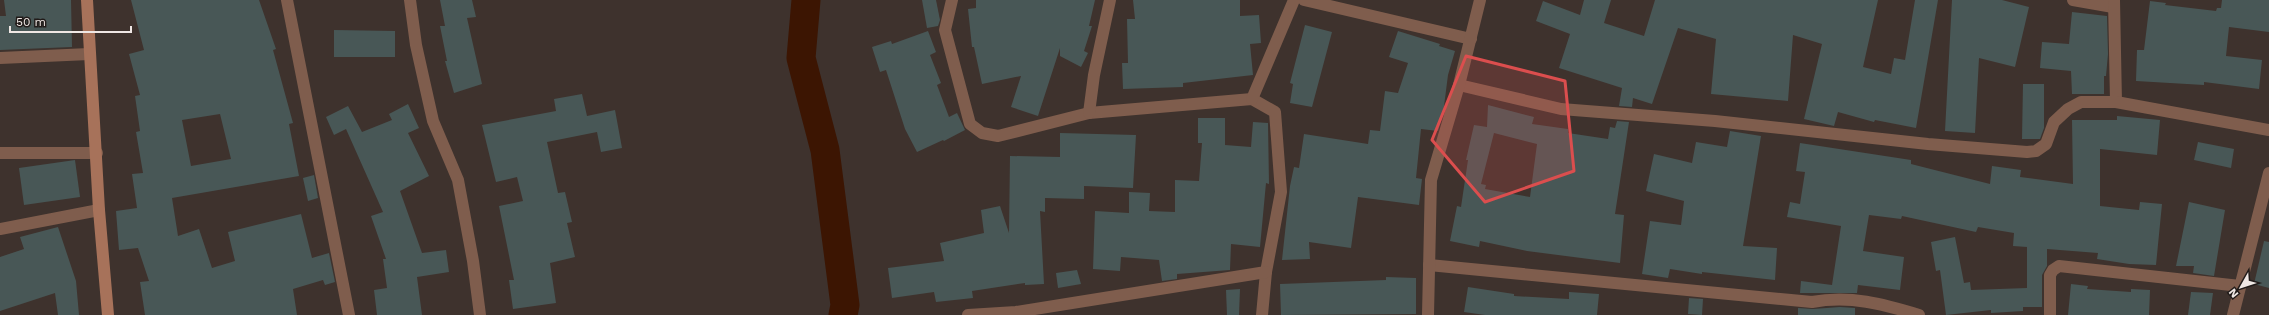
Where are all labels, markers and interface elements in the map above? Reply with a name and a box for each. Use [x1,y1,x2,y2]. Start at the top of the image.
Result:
scale bar [10,8,131,34]
text: 50 m [16,15,46,29]
north arrow [2221,267,2261,307]
text: N [2226,286,2241,300]

